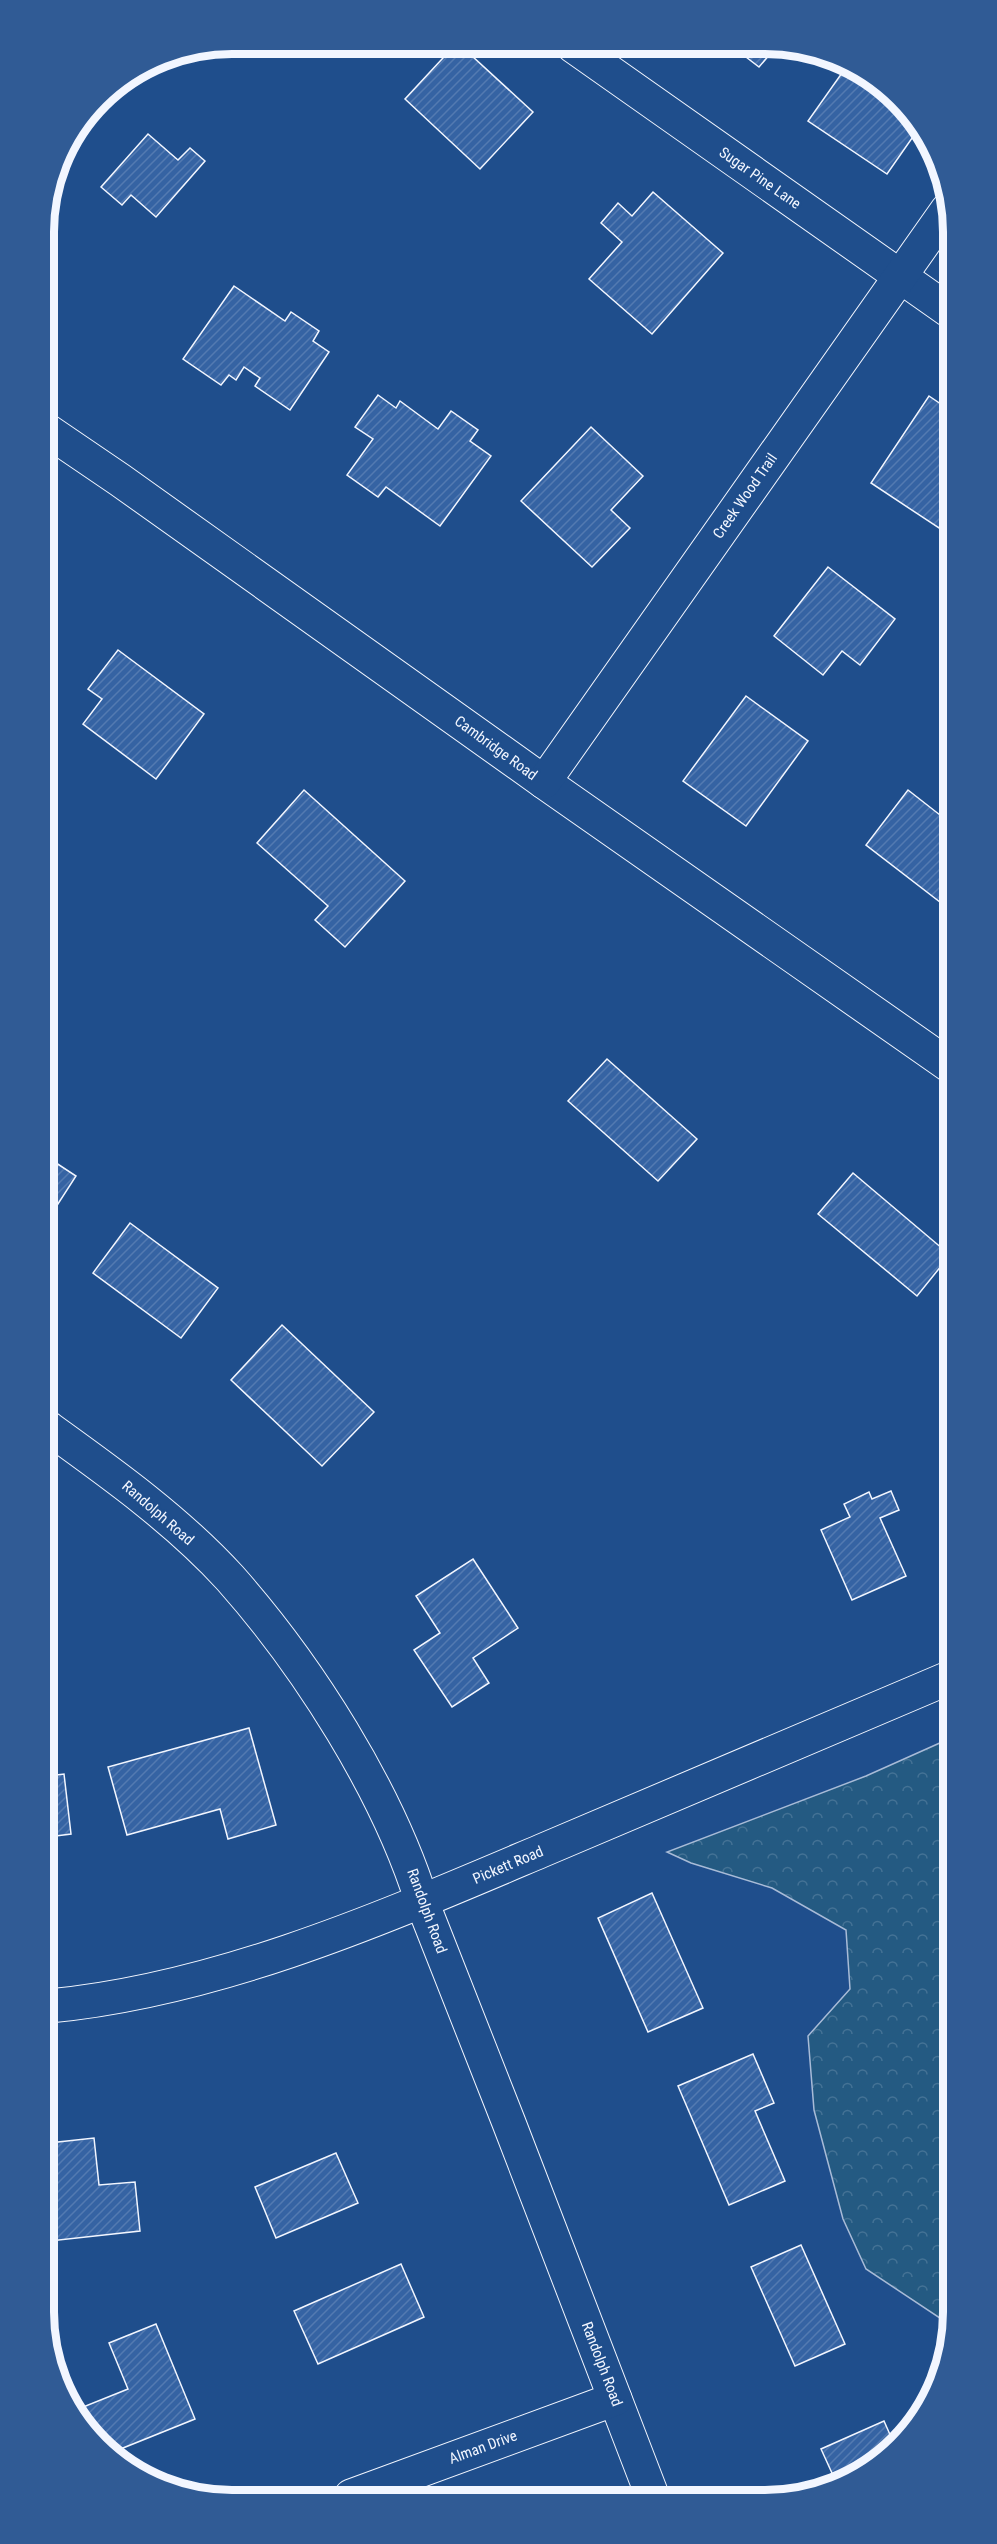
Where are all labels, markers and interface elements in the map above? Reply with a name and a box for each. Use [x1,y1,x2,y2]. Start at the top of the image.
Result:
street label: Sugar Pine Lane [716,143,804,213]
street label: Creek Wood Trail [709,450,781,542]
street label: Cambridge Road [451,712,541,784]
street label: Randolph Road [118,1477,198,1549]
street label: Pickett Road [470,1842,546,1888]
street label: Randolph Road [403,1866,451,1956]
street label: Randolph Road [578,2319,626,2409]
street label: Alman Drive [446,2426,520,2468]

